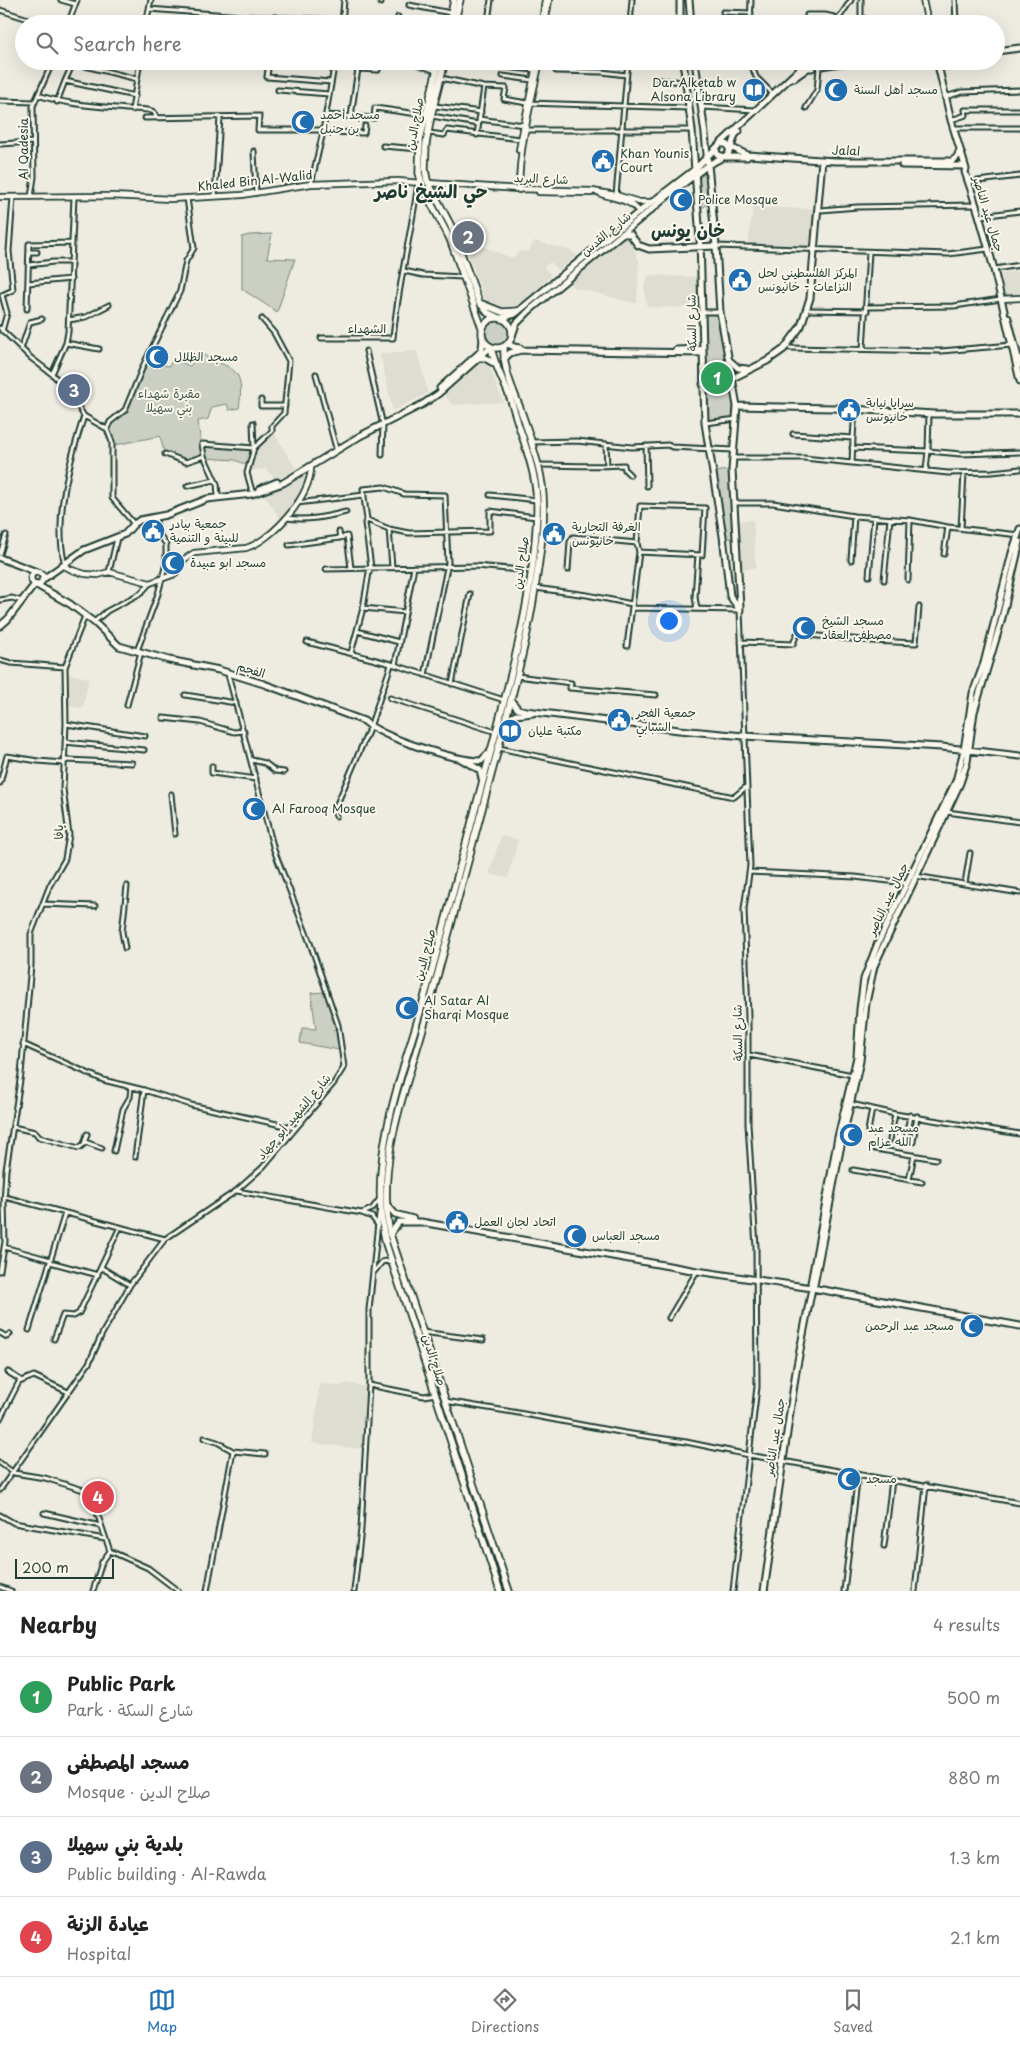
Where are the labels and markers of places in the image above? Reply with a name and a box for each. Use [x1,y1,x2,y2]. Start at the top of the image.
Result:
place label: Dar Alketab w Alsona Library [651,73,737,105]
library icon: Dar Alketab w Alsona Library [741,77,767,103]
mosque icon: مسجد أهل السنة [823,77,849,103]
place label: مسجد أهل السنة [854,80,938,98]
place label: مسجد أحمد بن حنبل [320,105,380,137]
mosque icon: مسجد أحمد بن حنبل [290,109,316,135]
place label: Khan Younis Court [620,144,690,176]
public building icon: Khan Younis Court [590,148,616,174]
mosque icon: Police Mosque [668,187,694,213]
place label: Police Mosque [698,190,778,208]
pin: 2 [452,218,484,256]
place label: المركز الفلسطيني لحل النزاعات - خانيونس [758,263,857,295]
public building icon: المركز الفلسطيني لحل النزاعات - خانيونس [727,267,753,293]
mosque icon: مسجد الظلال [144,344,170,370]
place label: مسجد الظلال [174,347,238,365]
pin: 1 [701,359,733,397]
pin: 3 [58,371,90,409]
place label: سرايا نيابة خانيونس [866,393,914,425]
public building icon: سرايا نيابة خانيونس [836,397,862,423]
place label: جمعية بيادر للبيئة و التنمية [169,514,239,546]
place label: الغرفة التجارية خانيونس [572,517,641,549]
public building icon: جمعية بيادر للبيئة و التنمية [140,518,166,544]
public building icon: الغرفة التجارية خانيونس [541,521,567,547]
mosque icon: مسجد ابو عبيدة [160,550,186,576]
place label: مسجد ابو عبيدة [190,553,266,571]
place label: مسجد الشيخ مصطفى العقاد [822,611,892,643]
mosque icon: مسجد الشيخ مصطفى العقاد [791,615,817,641]
place label: جمعية الفجر الشبابي [635,703,696,738]
public building icon: جمعية الفجر الشبابي [606,707,632,733]
library icon: مكتبة عليان [497,718,523,744]
place label: مكتبة عليان [528,721,582,739]
mosque icon: Al Farooq Mosque [241,796,267,822]
place label: Al Farooq Mosque [272,799,376,817]
place label: Al Satar Al Sharqi Mosque [424,991,510,1023]
mosque icon: Al Satar Al Sharqi Mosque [394,995,420,1021]
place label: مسجد عبد الله عزام [868,1118,919,1151]
mosque icon: مسجد عبد الله عزام [838,1122,864,1148]
public building icon: اتحاد لجان العمل [444,1209,470,1235]
place label: اتحاد لجان العمل [474,1212,556,1230]
mosque icon: مسجد العباس [562,1223,588,1249]
place label: مسجد العباس [592,1226,660,1244]
mosque icon: مسجد عبد الرحمن [959,1313,985,1339]
place label: مسجد عبد الرحمن [865,1316,954,1334]
mosque icon: مسجد [836,1466,862,1492]
place label: مسجد [866,1469,897,1487]
pin: 4 [82,1478,114,1516]

